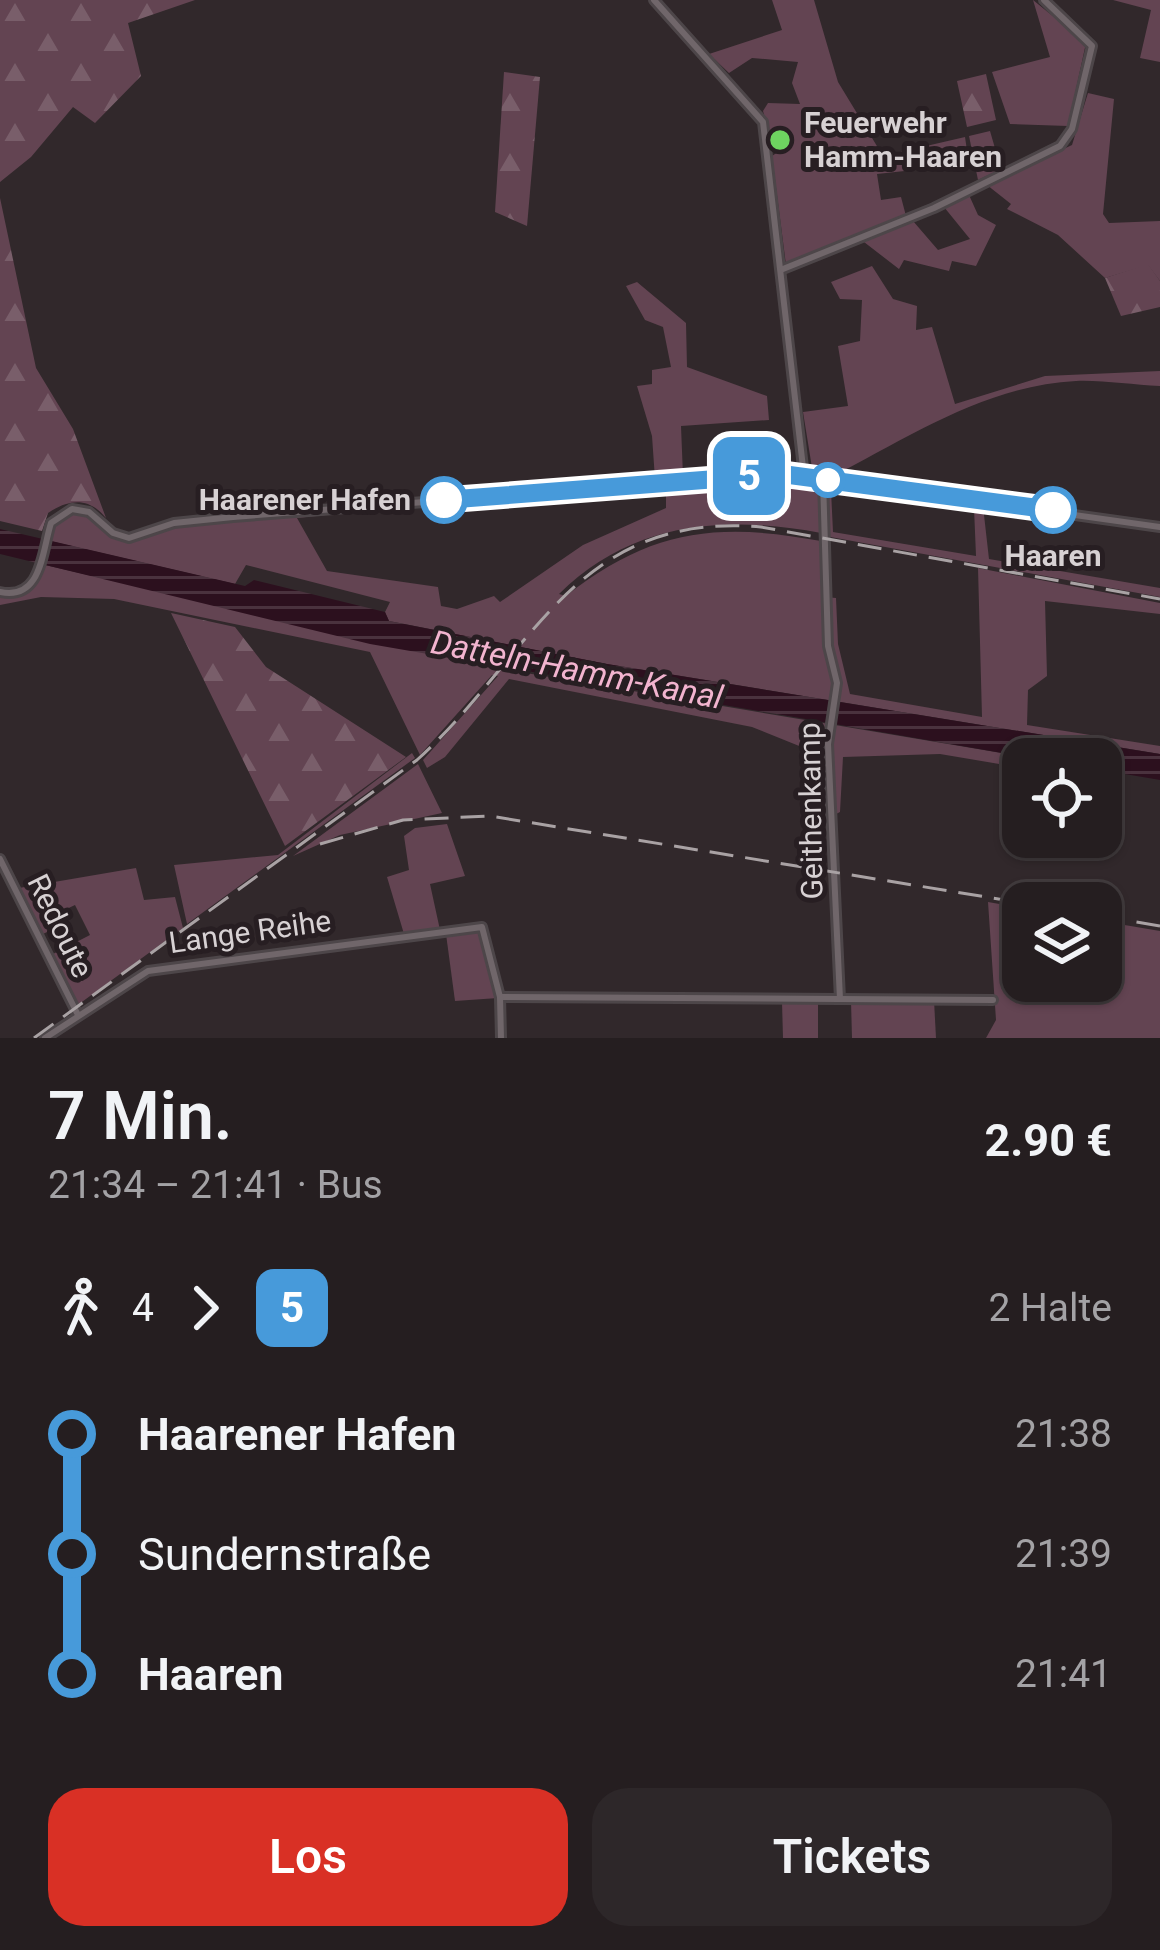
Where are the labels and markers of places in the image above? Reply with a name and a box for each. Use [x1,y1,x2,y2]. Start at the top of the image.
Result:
place label: Feuerwehr Hamm-Haaren [804,105,1002,174]
marker: Feuerwehr Hamm-Haaren [767,127,793,153]
unlabelled marker [812,464,844,496]
marker: Haarener Hafen [422,478,466,522]
place label: Haarener Hafen [199,482,411,517]
marker: Haaren [1031,488,1075,532]
place label: Haaren [1004,538,1102,573]

